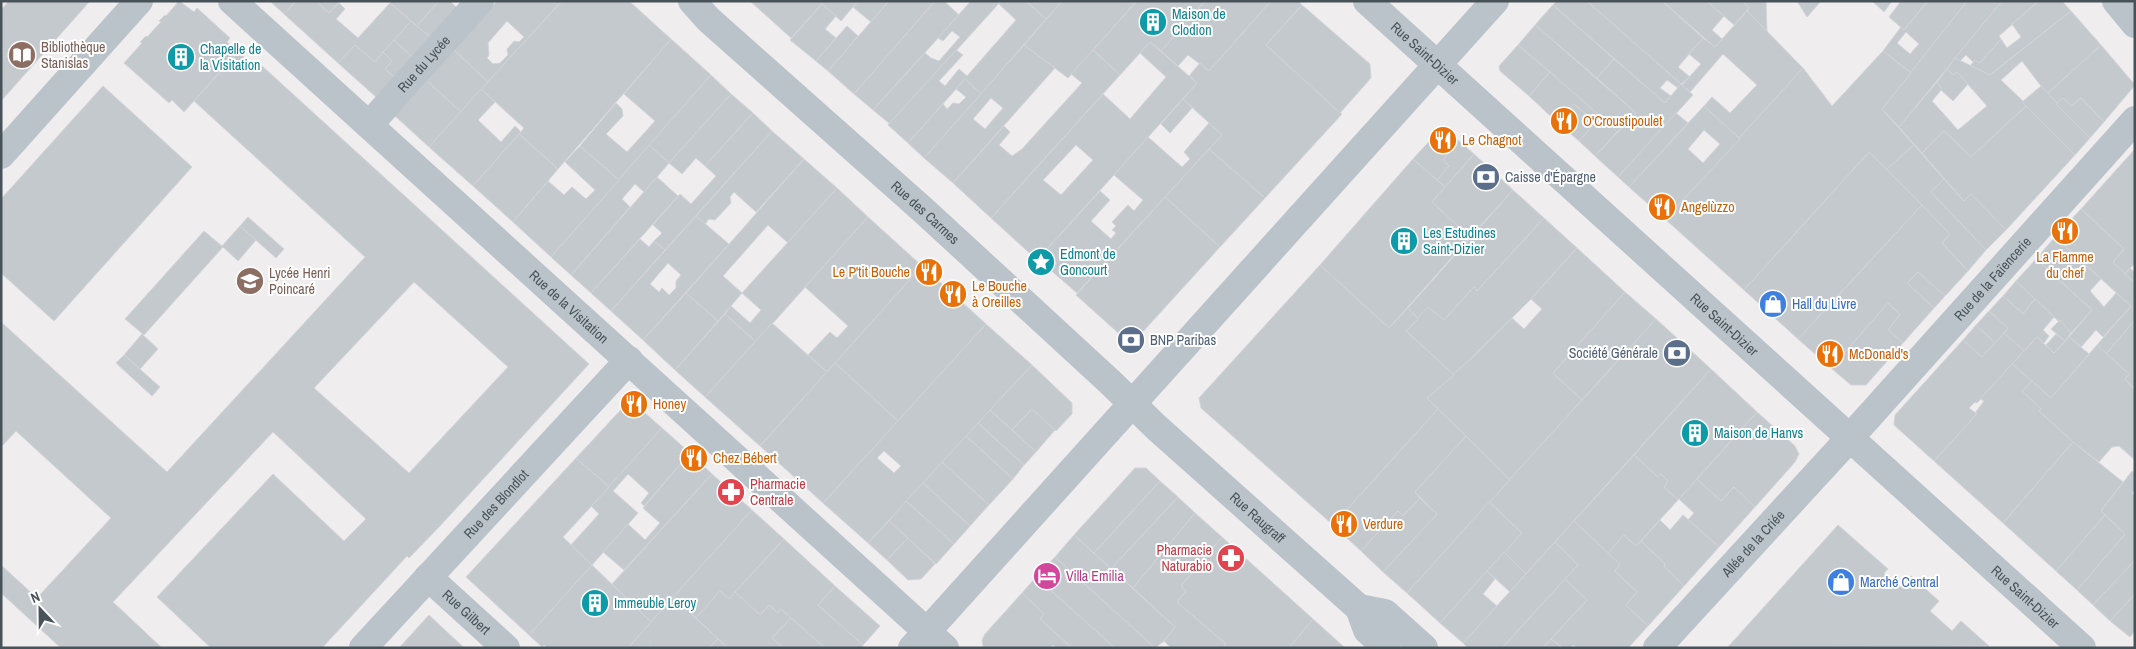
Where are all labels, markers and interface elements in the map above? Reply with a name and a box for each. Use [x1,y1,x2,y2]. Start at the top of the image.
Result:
place label: Maison de Clodion [1172,5,1226,39]
building icon: Maison de Clodion [1138,7,1168,37]
street label: Rue Saint-Dizier [1387,18,1463,89]
street label: Rue du Lycée [393,32,454,96]
place label: Bibliothèque Stanislas [41,38,105,72]
library icon: Bibliothèque Stanislas [7,40,37,70]
place label: Chapelle de la Visitation [200,40,261,74]
building icon: Chapelle de la Visitation [166,42,196,72]
restaurant icon: O'Croustipoulet [1549,106,1579,136]
place label: O'Croustipoulet [1583,112,1662,130]
restaurant icon: Le Chagnot [1428,125,1458,155]
place label: Le Chagnot [1462,131,1521,149]
bank icon: Caisse d'Épargne [1471,162,1501,192]
place label: Caisse d'Épargne [1505,168,1596,186]
street label: Rue des Carmes [887,177,963,248]
restaurant icon: Angelùzzo [1647,192,1677,222]
place label: Angelùzzo [1680,198,1735,216]
restaurant icon: La Flamme du chef [2050,216,2080,246]
place label: Les Estudines Saint-Dizier [1423,224,1496,258]
building icon: Les Estudines Saint-Dizier [1389,226,1419,256]
street label: Rue de la Faïencerie [1950,233,2035,324]
place label: Edmont de Goncourt [1060,245,1116,279]
place icon: Edmont de Goncourt [1026,247,1056,277]
place label: La Flamme du chef [2036,248,2094,282]
restaurant icon: Le P'tit Bouche [914,257,944,287]
place label: Le P'tit Bouche [832,263,910,281]
place label: Lycée Henri Poincaré [269,264,330,298]
school or university icon: Lycée Henri Poincaré [235,266,265,296]
street label: Rue de la Visitation [526,266,612,347]
place label: Le Bouche à Oreilles [972,277,1027,311]
restaurant icon: Le Bouche à Oreilles [938,279,968,309]
street label: Rue Saint-Dizier [1687,289,1762,360]
shop icon: Hall du Livre [1758,289,1788,319]
place label: Hall du Livre [1792,295,1856,313]
bank icon: BNP Paribas [1116,325,1146,355]
place label: BNP Paribas [1150,331,1216,349]
bank icon: Société Générale [1662,338,1692,368]
restaurant icon: McDonald's [1815,339,1845,369]
place label: Société Générale [1569,344,1658,362]
place label: McDonald's [1849,345,1909,363]
restaurant icon: Honey [619,389,649,419]
place label: Honey [653,395,686,413]
building icon: Maison de Hanvs [1680,418,1710,448]
place label: Maison de Hanvs [1714,424,1804,442]
restaurant icon: Chez Bébert [679,443,709,473]
place label: Chez Bébert [713,449,777,467]
street label: Rue des Blondlot [460,466,532,542]
place label: Pharmacie Centrale [750,475,806,509]
pharmacy icon: Pharmacie Centrale [716,477,746,507]
street label: Rue Raugraff [1226,488,1289,547]
street label: Allée de la Criée [1717,506,1788,582]
restaurant icon: Verdure [1329,509,1359,539]
place label: Verdure [1363,515,1403,533]
place label: Pharmacie Naturabio [1156,541,1212,575]
pharmacy icon: Pharmacie Naturabio [1216,543,1246,573]
hotel icon: Villa Emilia [1032,561,1062,591]
street label: Rue Saint-Dizier [1988,561,2063,632]
place label: Villa Emilia [1066,567,1124,585]
shop icon: Marché Central [1826,567,1856,597]
place label: Marché Central [1860,573,1938,591]
north arrow [15,584,65,634]
street label: Rue Gilbert [439,586,494,638]
text: N [28,587,42,607]
building icon: Immeuble Leroy [580,588,610,618]
place label: Immeuble Leroy [614,594,697,612]

